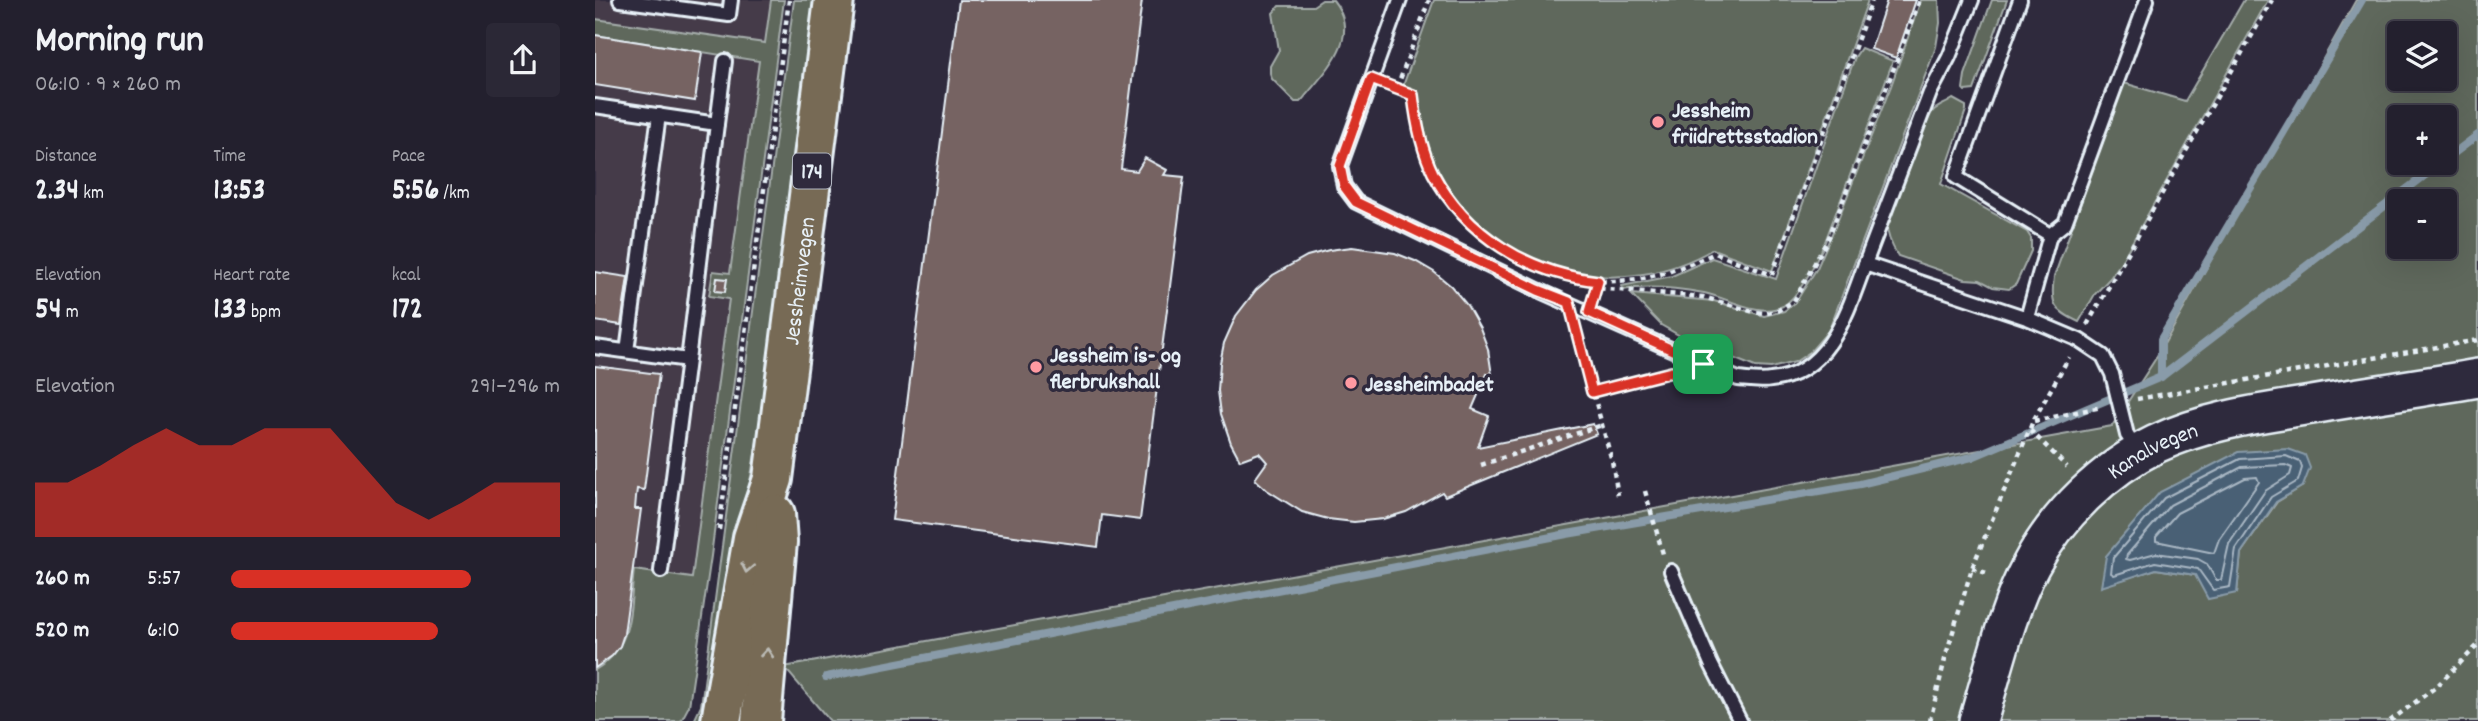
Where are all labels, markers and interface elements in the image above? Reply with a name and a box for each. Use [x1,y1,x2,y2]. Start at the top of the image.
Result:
text: Morning run [35,15,204,70]
map controls [2387,21,2457,259]
button: layers [2387,21,2457,91]
button: share [486,23,560,97]
text: 06:10 · 9 × 260 m [35,69,181,102]
place label: Jessheim friidrettsstadion [1671,96,1818,155]
button: + [2387,105,2457,175]
marker: Jessheim friidrettsstadion [1650,114,1666,130]
text: Distance [35,144,97,171]
text: Time [213,144,246,171]
text: Pace [392,144,425,171]
road number: 174 [793,154,831,188]
text: 2.34 [35,171,79,214]
text: 13:53 [213,171,265,214]
text: 5:56 [392,171,439,214]
text: km [79,181,104,208]
text: /km [439,181,470,208]
button: − [2387,189,2457,259]
street label: Jessheimvegen [777,215,826,347]
text: Elevation [35,263,101,290]
text: Heart rate [213,263,290,290]
text: kcal [392,263,421,290]
text: 54 [35,290,61,333]
text: 133 [213,290,247,333]
text: 172 [392,290,423,333]
text: m [61,300,79,327]
text: bpm [247,300,281,327]
pin [1673,334,1733,394]
place label: Jessheim is- og flerbrukshall [1049,341,1181,400]
icon: arrive [1684,345,1722,383]
marker: Jessheim is- og flerbrukshall [1028,359,1044,375]
place label: Jessheimbadet [1365,370,1494,403]
text: Elevation [35,371,115,404]
text: 291–296 m [470,371,560,404]
marker: Jessheimbadet [1343,375,1359,391]
street label: Kanalvegen [2102,416,2203,489]
one-way arrow [741,562,756,574]
text: 260 m [35,563,90,596]
text: 5:57 [147,563,181,596]
text: 520 m [35,615,89,648]
text: 6:10 [147,615,180,648]
one-way arrow [759,647,774,658]

